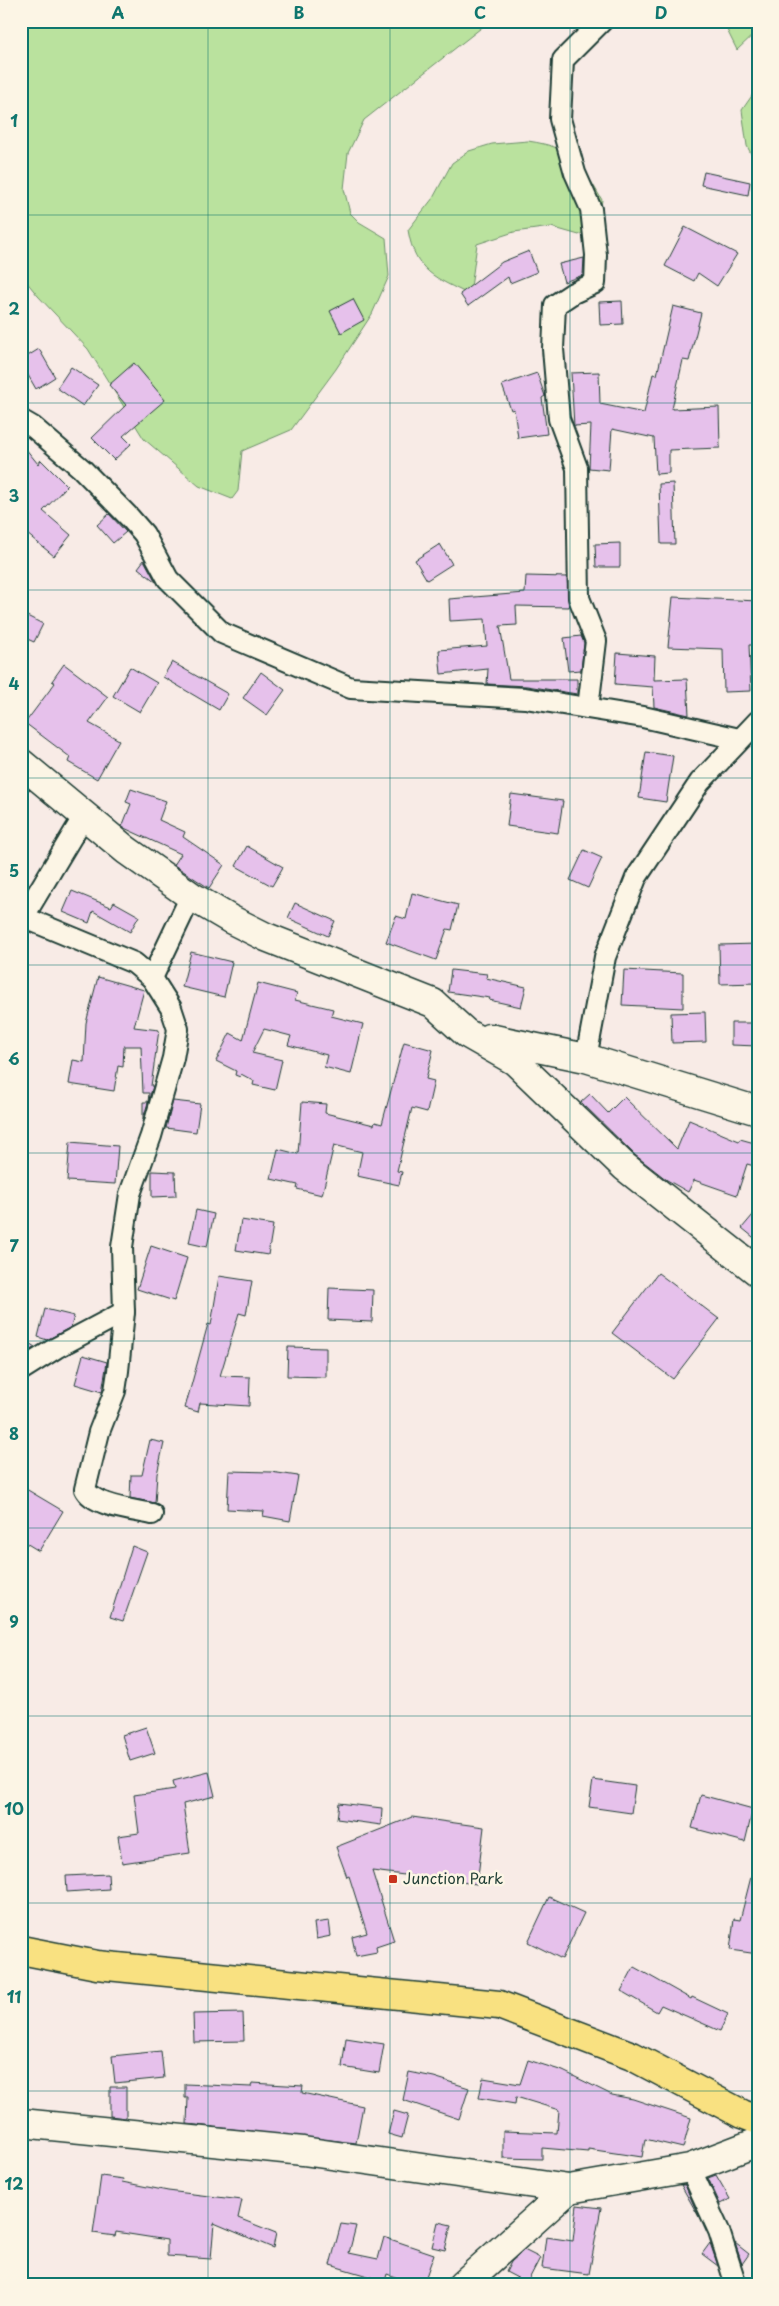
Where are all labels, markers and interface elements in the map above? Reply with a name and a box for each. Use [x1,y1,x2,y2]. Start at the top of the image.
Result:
text: A [112,0,125,24]
text: B [294,0,305,24]
text: C [474,0,486,24]
text: D [655,0,667,24]
text: 1 [10,108,18,132]
text: 2 [8,296,20,320]
text: 3 [9,483,19,507]
text: 4 [9,671,20,695]
text: 5 [9,858,19,882]
text: 6 [8,1046,20,1070]
text: 7 [9,1233,19,1257]
text: 8 [9,1421,19,1445]
text: 9 [9,1609,19,1633]
text: 10 [4,1796,24,1820]
place label: Junction Park [403,1866,503,1889]
marker: Junction Park [387,1873,399,1885]
text: 11 [7,1984,21,2008]
text: 12 [5,2171,23,2195]

